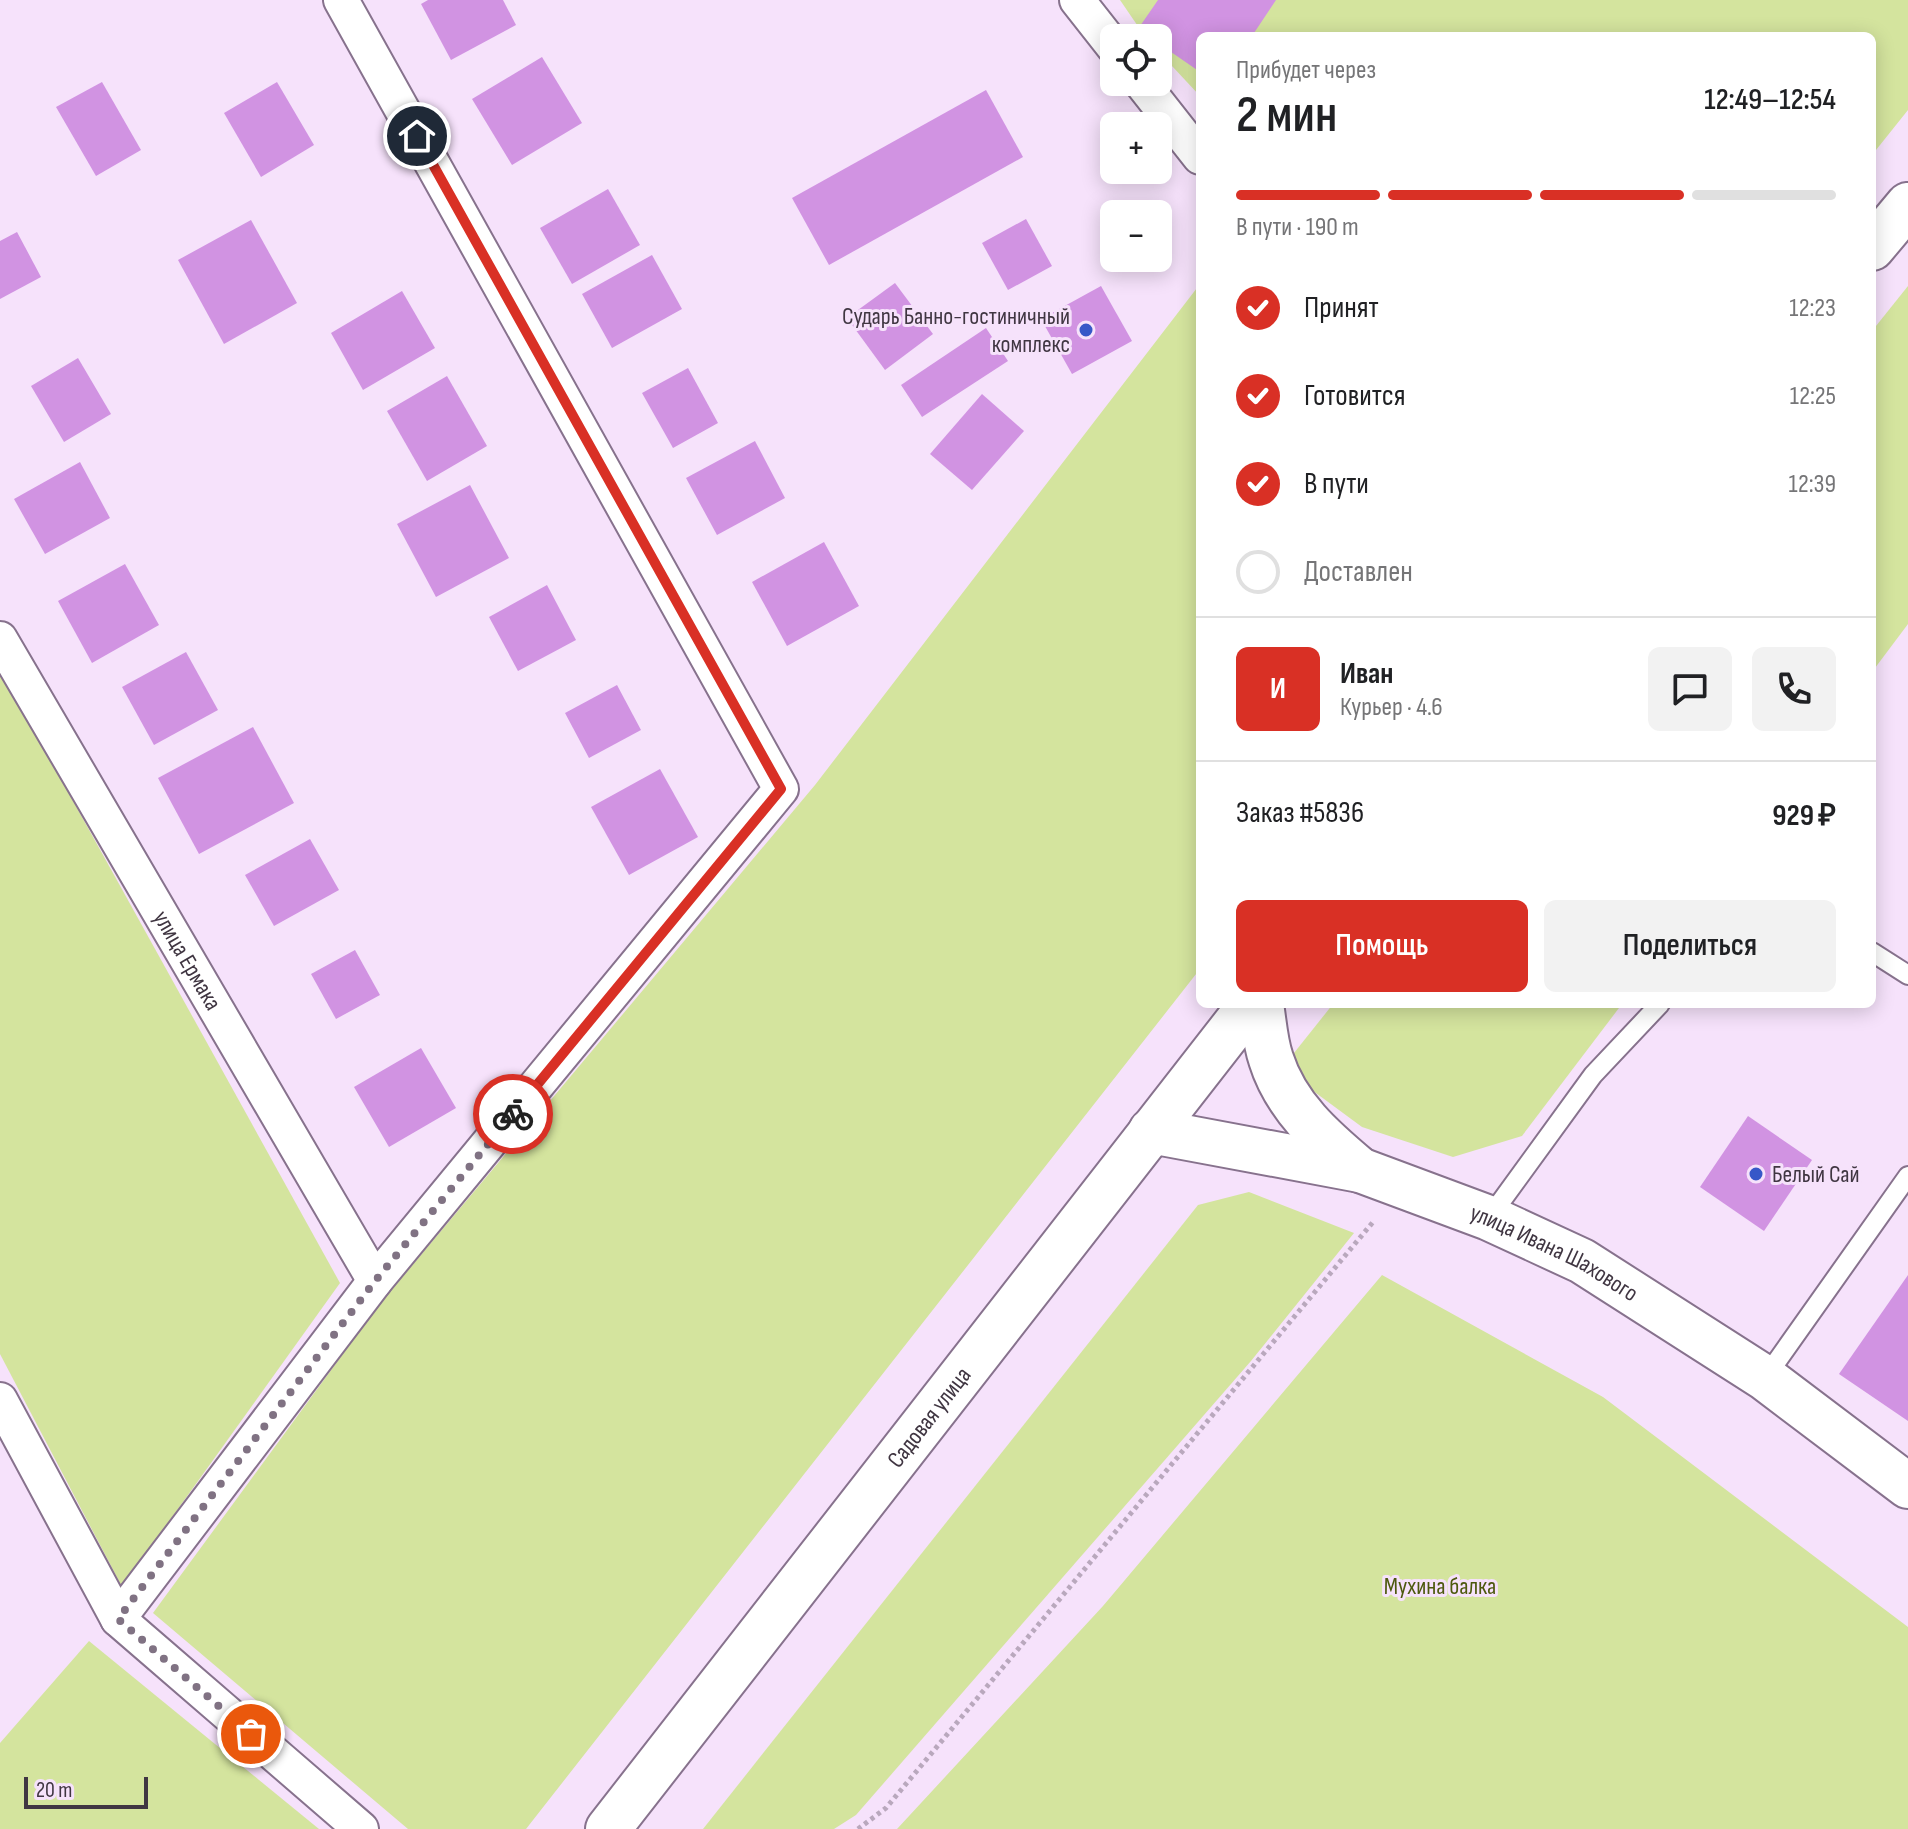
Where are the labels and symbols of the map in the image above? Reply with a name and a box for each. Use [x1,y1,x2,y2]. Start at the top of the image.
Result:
pin [383,102,451,170]
place label: Сударь Банно-гостиничный комплекс [842,302,1070,359]
marker: Сударь Банно-гостиничный комплекс [1077,321,1095,339]
street label: улица Ермака [147,905,228,1015]
courier [473,1074,553,1154]
place label: Белый Сай [1772,1160,1859,1189]
marker: Белый Сай [1747,1165,1765,1183]
street label: улица Ивана Шахового [1466,1198,1644,1308]
street label: Садовая улица [881,1361,977,1473]
park label: Мухина балка [1384,1572,1496,1601]
pin [217,1700,285,1768]
scale bar [24,1773,148,1809]

